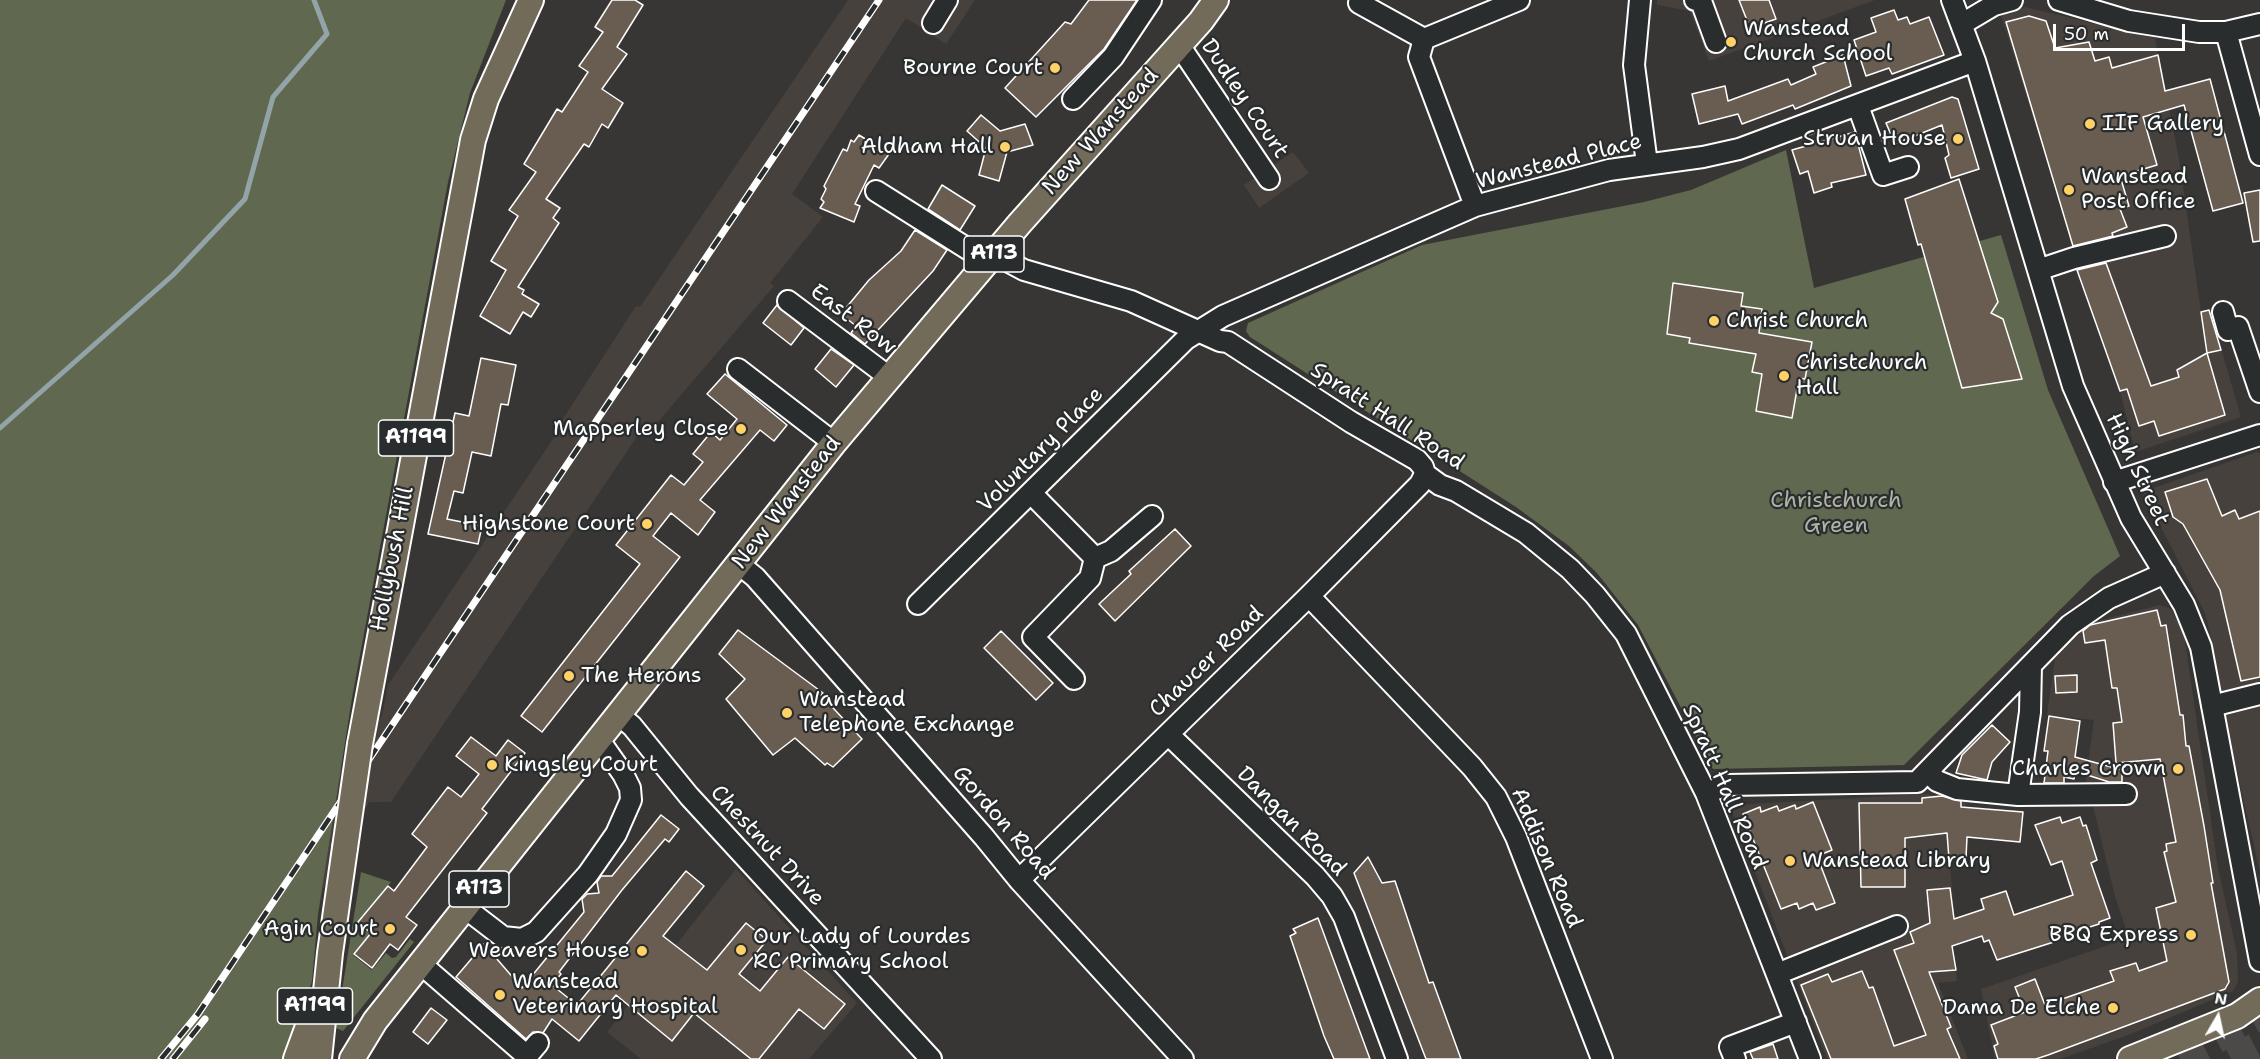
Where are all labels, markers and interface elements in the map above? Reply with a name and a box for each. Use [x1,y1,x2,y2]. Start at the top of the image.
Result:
scale bar [2056,12,2188,50]
place label: Wanstead Church School [1743,16,1892,68]
text: 50 m [2064,22,2109,46]
street label: Dudley Court [1194,34,1294,164]
marker: Wanstead Church School [1724,35,1738,49]
place label: Bourne Court [903,55,1043,81]
marker: Bourne Court [1048,61,1062,75]
street label: New Wanstead [1037,63,1165,201]
place label: IIF Gallery [2102,111,2224,137]
marker: IIF Gallery [2083,117,2097,131]
place label: Struan House [1803,126,1946,152]
street label: Wanstead Place [1473,129,1645,195]
marker: Struan House [1951,132,1965,146]
place label: Aldham Hall [861,134,993,160]
marker: Aldham Hall [998,140,1012,154]
place label: Wanstead Post Office [2081,164,2196,216]
marker: Wanstead Post Office [2062,183,2076,197]
road number: A113 [964,236,1024,272]
street label: East Row [805,279,901,361]
place label: Christ Church [1726,308,1868,334]
marker: Christ Church [1707,314,1721,328]
place label: Christchurch Hall [1796,350,1928,402]
street label: Spratt Hall Road [1305,357,1469,477]
marker: Christchurch Hall [1777,369,1791,383]
street label: Voluntary Place [973,382,1109,518]
street label: High Street [2099,410,2175,530]
place label: Mapperley Close [553,416,729,442]
road number: A1199 [378,420,454,456]
marker: Mapperley Close [734,422,748,436]
street label: New Wanstead [727,431,847,575]
street label: Hollybush Hill [366,484,420,634]
park label: Christchurch Green [1770,488,1902,540]
place label: Highstone Court [462,511,635,537]
marker: Highstone Court [640,517,654,531]
street label: Chaucer Road [1144,601,1270,723]
place label: The Herons [581,663,702,689]
marker: The Herons [562,669,576,683]
place label: Wanstead Telephone Exchange [799,687,1015,738]
street label: Spratt Hall Road [1676,700,1772,874]
marker: Wanstead Telephone Exchange [780,706,794,720]
place label: Kingsley Court [504,752,658,778]
place label: Charles Crown [2012,756,2166,782]
marker: Kingsley Court [485,758,499,772]
street label: Gordon Road [946,761,1060,885]
street label: Dangan Road [1231,762,1351,882]
marker: Charles Crown [2171,762,2185,776]
street label: Chestnut Drive [704,780,830,912]
street label: Addison Road [1505,784,1587,932]
place label: Wanstead Library [1802,848,1991,874]
marker: Wanstead Library [1783,854,1797,868]
road number: A113 [449,871,509,907]
place label: Agin Court [264,916,378,942]
marker: Agin Court [383,922,397,936]
place label: BBQ Express [2049,922,2179,948]
place label: Our Lady of Lourdes RC Primary School [753,924,971,975]
marker: BBQ Express [2184,928,2198,942]
place label: Weavers House [469,938,630,964]
marker: Our Lady of Lourdes RC Primary School [734,943,748,957]
marker: Weavers House [635,944,649,958]
place label: Wanstead Veterinary Hospital [512,969,718,1020]
north arrow [2188,987,2248,1047]
text: N [2213,987,2229,1010]
road number: A1199 [278,988,352,1024]
marker: Wanstead Veterinary Hospital [493,988,507,1002]
place label: Dama De Elche [1943,995,2101,1021]
marker: Dama De Elche [2106,1001,2120,1015]

